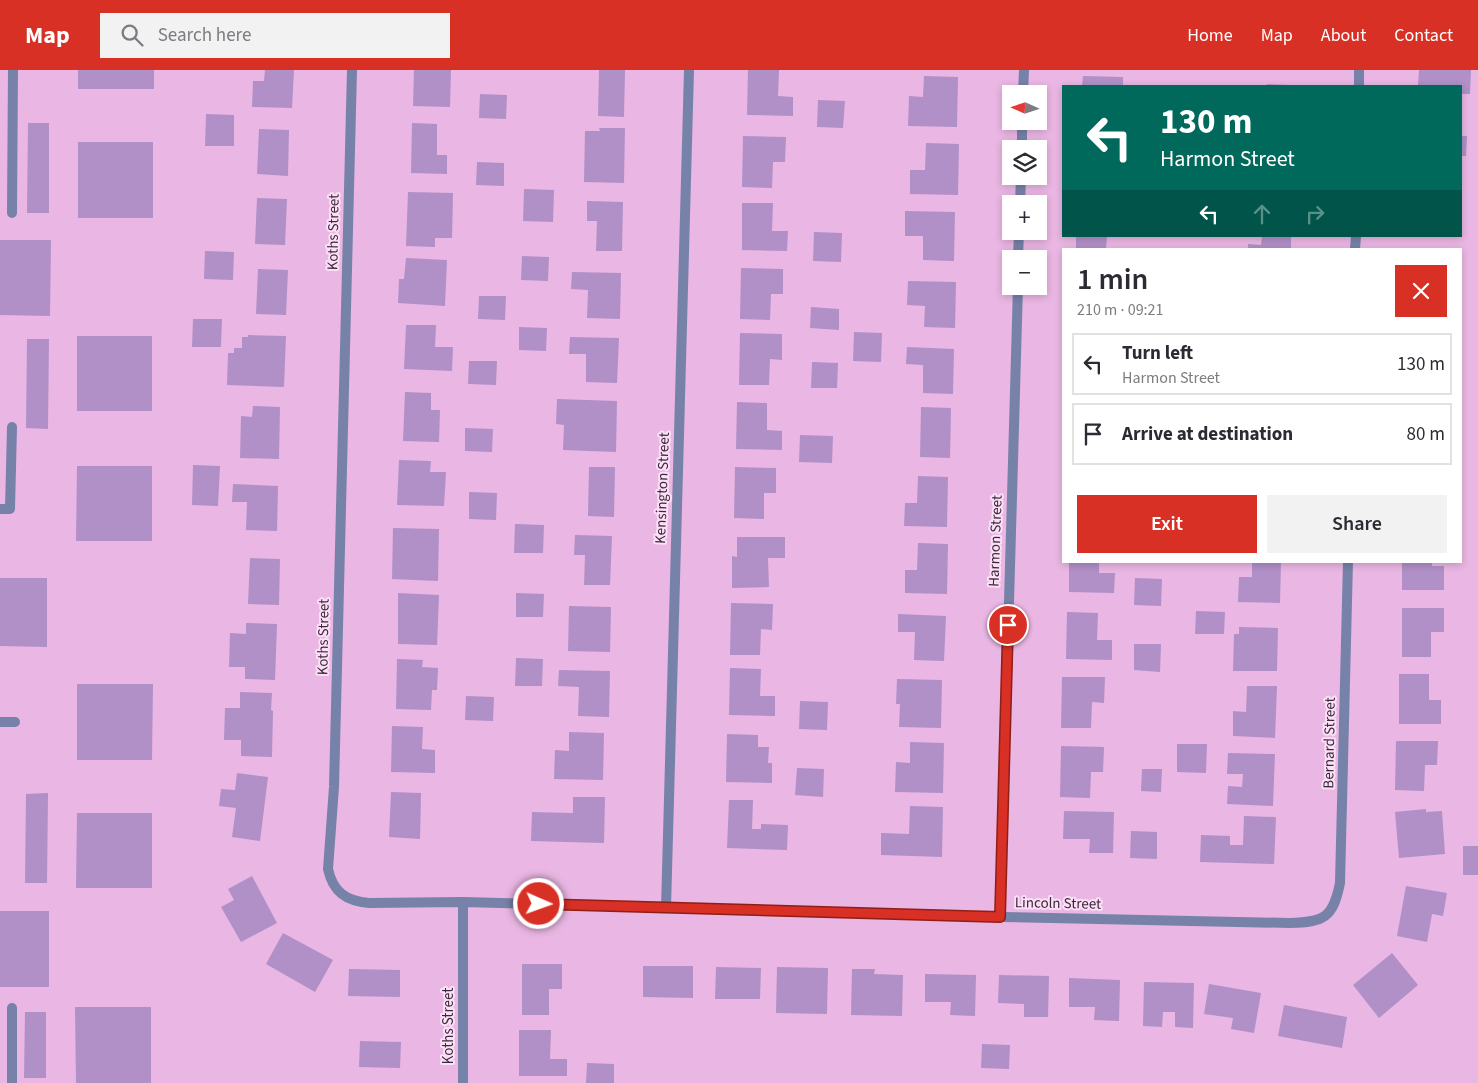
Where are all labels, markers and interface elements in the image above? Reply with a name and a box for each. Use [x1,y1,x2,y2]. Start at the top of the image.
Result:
search box [100,13,450,58]
text: Map [25,18,70,53]
icon: search [118,21,146,49]
text: Search here [158,22,251,49]
text: Home [1187,23,1233,48]
text: Map [1261,23,1293,48]
text: About [1321,23,1366,48]
text: Contact [1394,23,1453,48]
north arrow [1002,85,1048,130]
map controls [1002,85,1047,295]
text: 130 m [1160,97,1252,147]
icon: left [1077,105,1142,170]
button: layers [1002,140,1047,185]
text: Harmon Street [1160,143,1295,175]
street label: Koths Street [322,194,345,270]
button: + [1002,195,1047,240]
icon: left [1195,200,1223,228]
icon: ahead [1248,200,1276,228]
icon: right [1301,200,1329,228]
button: − [1002,250,1047,295]
text: 1 min [1077,258,1148,301]
button: close [1395,265,1447,317]
text: 210 m · 09:21 [1077,299,1164,321]
text: Turn left [1122,340,1193,367]
icon: left [1079,350,1107,378]
text: 130 m [1397,351,1445,378]
text: Harmon Street [1122,367,1220,389]
icon: arrive [1079,420,1107,448]
text: Arrive at destination [1122,421,1293,448]
text: 80 m [1407,421,1445,448]
street label: Kensington Street [650,432,675,544]
street label: Harmon Street [983,495,1008,587]
button: Exit [1077,495,1257,553]
button: Share [1267,495,1447,553]
street label: Koths Street [312,599,335,675]
pin [987,604,1029,646]
icon: arrive [994,611,1022,639]
street label: Bernard Street [1318,697,1341,789]
position arrow [512,877,564,929]
street label: Lincoln Street [1015,892,1101,915]
street label: Koths Street [438,988,459,1064]

